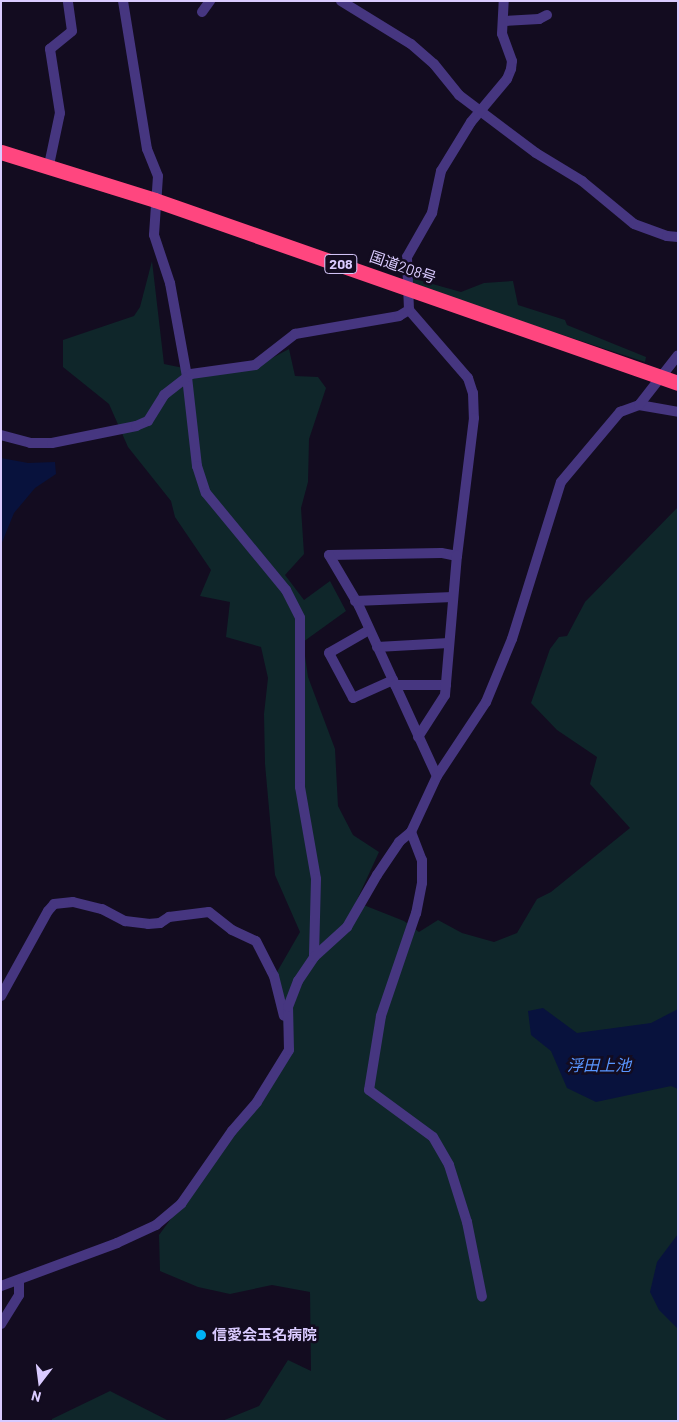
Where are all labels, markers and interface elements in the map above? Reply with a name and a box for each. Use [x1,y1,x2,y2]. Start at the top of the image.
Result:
street label: 国道208号 [367,247,439,287]
road number: 208 [324,252,358,276]
water label: 浮田上池 [567,1055,631,1075]
place label: 信愛会玉名病院 [212,1326,317,1344]
marker: 信愛会玉名病院 [194,1328,208,1342]
north arrow [15,1357,65,1407]
text: N [29,1388,43,1406]

